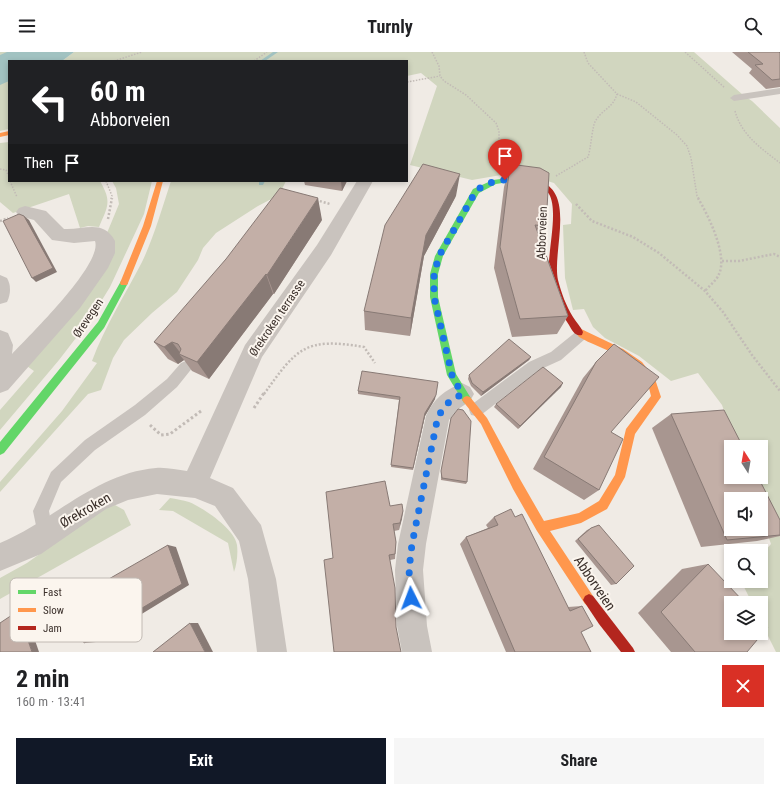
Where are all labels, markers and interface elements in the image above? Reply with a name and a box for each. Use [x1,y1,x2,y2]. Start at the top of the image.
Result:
icon: menu [16,15,38,37]
icon: search [742,15,764,37]
text: Turnly [367,16,413,37]
text: 60 m [90,75,146,108]
icon: left [24,76,76,128]
text: Abborveien [90,109,170,130]
pin [488,139,522,180]
icon: arrive [494,145,516,167]
icon: arrive [61,152,83,174]
text: Then [24,154,53,172]
street label: Abborveien [534,206,550,260]
street label: Ørekroken terrasse [246,277,308,359]
street label: Ørevegen [70,296,106,340]
north arrow [724,440,768,484]
map controls [724,440,768,640]
street label: Ørekroken [57,489,113,531]
button: sound [724,492,768,536]
button: search [724,544,768,588]
street label: Abborveien [571,553,619,613]
position arrow [390,577,432,619]
legend [10,578,142,642]
text: Fast [43,586,62,599]
button: layers [724,596,768,640]
text: Slow [43,604,64,617]
text: Jam [43,622,62,635]
text: 2 min [16,665,69,693]
button: close [722,665,764,707]
text: 160 m · 13:41 [16,694,86,709]
button: Exit [16,738,386,784]
button: Share [394,738,764,784]

